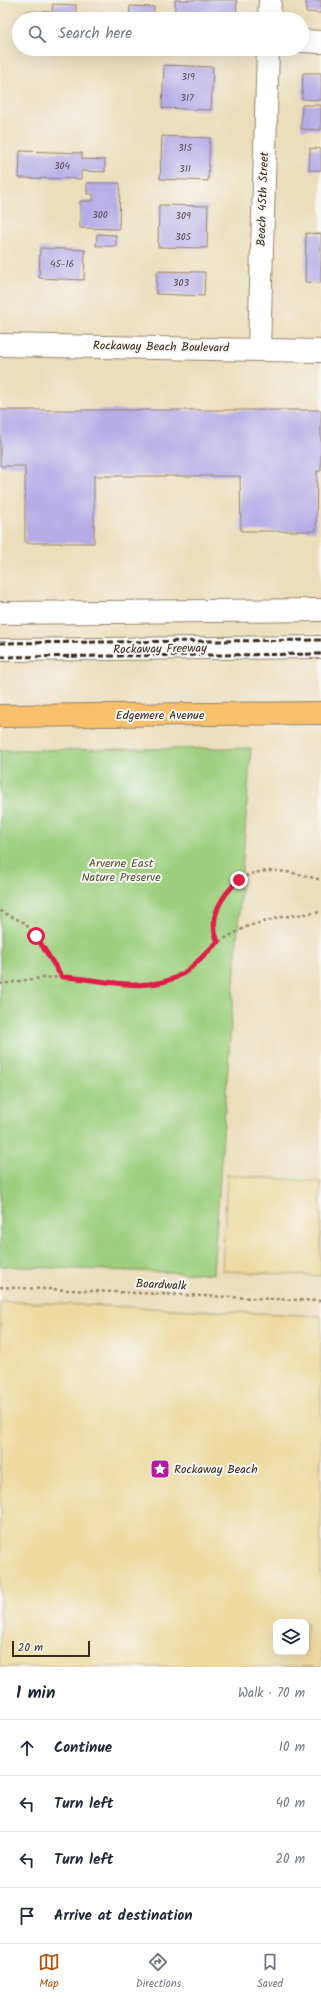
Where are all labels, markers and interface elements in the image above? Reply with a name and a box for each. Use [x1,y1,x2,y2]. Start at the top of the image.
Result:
search box [12,12,309,56]
text: Search here [58,22,132,46]
icon: search [26,23,48,45]
house number: 319 [181,69,195,85]
house number: 317 [180,90,194,106]
house number: 315 [178,140,193,156]
street label: Beach 45th Street [252,151,274,247]
house number: 304 [54,158,71,174]
house number: 311 [179,161,191,177]
house number: 300 [92,207,108,223]
house number: 309 [175,208,191,224]
house number: 305 [175,229,192,245]
house number: 45-16 [50,256,74,272]
house number: 303 [173,275,189,291]
street label: Rockaway Beach Boulevard [93,336,230,358]
street label: Rockaway Freeway [113,639,207,659]
street label: Edgemere Avenue [116,706,205,725]
park label: Arverne East Nature Preserve [81,854,161,887]
route end [230,871,248,889]
route start [27,927,45,945]
street label: Boardwalk [135,1274,187,1296]
place icon: Rockaway Beach [149,1458,171,1480]
place label: Rockaway Beach [174,1460,258,1479]
map controls [273,1619,309,1655]
button: layers [273,1619,309,1655]
scale bar [12,1639,90,1658]
text: 20 m [18,1639,43,1657]
text: 1 min [16,1680,55,1707]
text: Walk · 70 m [238,1683,305,1704]
text: Continue [54,1736,112,1760]
icon: ahead [16,1737,38,1759]
text: 10 m [279,1737,305,1758]
text: Turn left [54,1792,114,1816]
icon: left [16,1793,38,1815]
text: 40 m [276,1793,305,1814]
text: Turn left [54,1848,114,1872]
icon: left [16,1849,38,1871]
text: 20 m [275,1849,305,1870]
text: Arrive at destination [54,1904,193,1928]
icon: arrive [16,1905,38,1927]
tab: Map [38,1951,60,1993]
tab: Directions [136,1951,181,1993]
tab: Saved [257,1951,283,1993]

